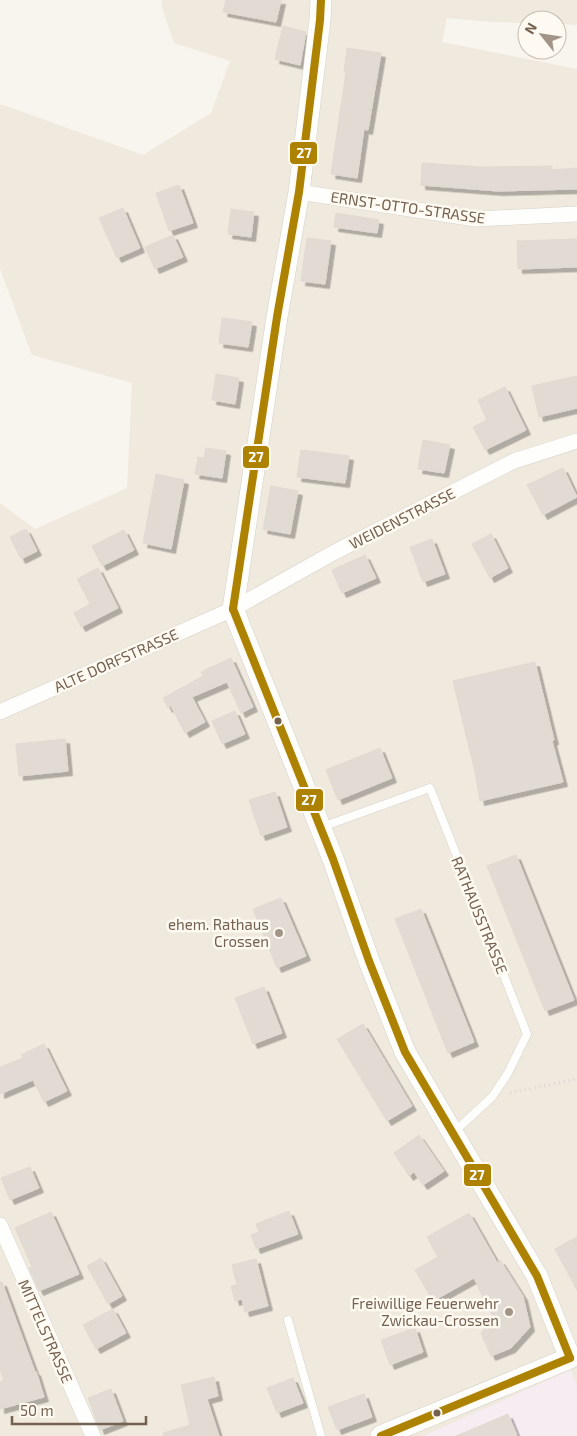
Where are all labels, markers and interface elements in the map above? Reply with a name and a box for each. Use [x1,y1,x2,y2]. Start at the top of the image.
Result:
north arrow [517,10,567,60]
text: N [520,20,540,37]
line badge: 27 [289,141,318,165]
text: 27 [296,144,312,161]
street label: ERNST-OTTO-STRASSE [330,187,486,227]
line badge: 27 [242,445,270,469]
text: 27 [248,448,264,465]
street label: WEIDENSTRASSE [346,484,458,552]
street label: ALTE DORFSTRASSE [51,624,181,696]
unlabelled marker [273,716,283,726]
line badge: 27 [295,788,324,812]
text: 27 [301,791,317,808]
street label: RATHAUSSTRASSE [448,854,512,976]
place label: ehem. Rathaus Crossen [168,915,269,950]
marker: ehem. Rathaus Crossen [273,927,285,939]
line badge: 27 [463,1163,492,1187]
text: 27 [469,1166,485,1183]
street label: MITTELSTRASSE [15,1276,77,1386]
place label: Freiwillige Feuerwehr Zwickau-Crossen [352,1294,499,1329]
marker: Freiwillige Feuerwehr Zwickau-Crossen [503,1306,515,1318]
scale bar [12,1394,146,1426]
text: 50 m [20,1401,54,1419]
unlabelled marker [432,1408,442,1418]

